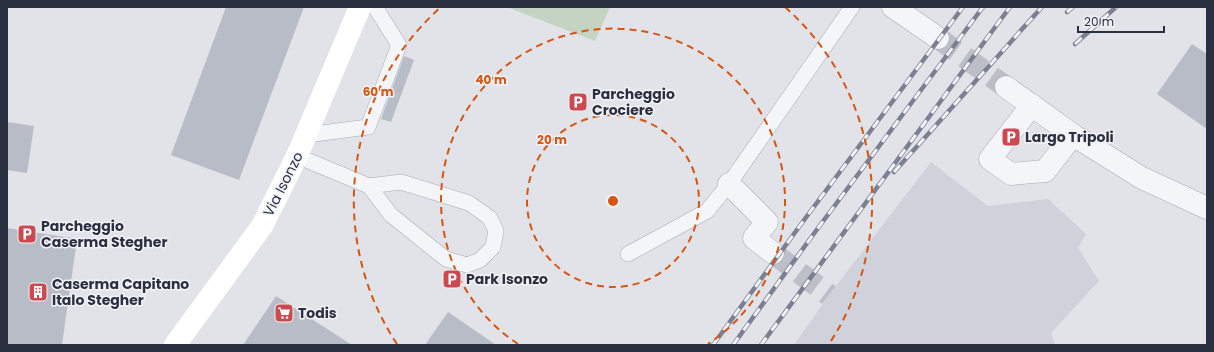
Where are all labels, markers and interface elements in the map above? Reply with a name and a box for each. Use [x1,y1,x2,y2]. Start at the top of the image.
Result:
scale bar [1078,8,1164,34]
text: 20 m [1084,13,1114,30]
text: 40 m [475,71,507,88]
text: 60 m [363,83,394,100]
place label: Parcheggio Crociere [592,84,675,120]
parking icon: Parcheggio Crociere [567,91,589,113]
parking icon: Largo Tripoli [1000,126,1022,148]
place label: Largo Tripoli [1025,127,1114,147]
text: 20 m [537,131,567,148]
street label: Via Isonzo [258,148,308,220]
centre of rings [606,194,620,208]
place label: Parcheggio Caserma Stegher [41,216,167,252]
parking icon: Parcheggio Caserma Stegher [16,223,38,245]
parking icon: Park Isonzo [441,268,463,290]
place label: Park Isonzo [466,269,548,289]
place label: Caserma Capitano Italo Stegher [52,274,189,310]
building icon: Caserma Capitano Italo Stegher [27,281,49,303]
supermarket icon: Todis [273,302,295,324]
place label: Todis [298,303,337,323]

